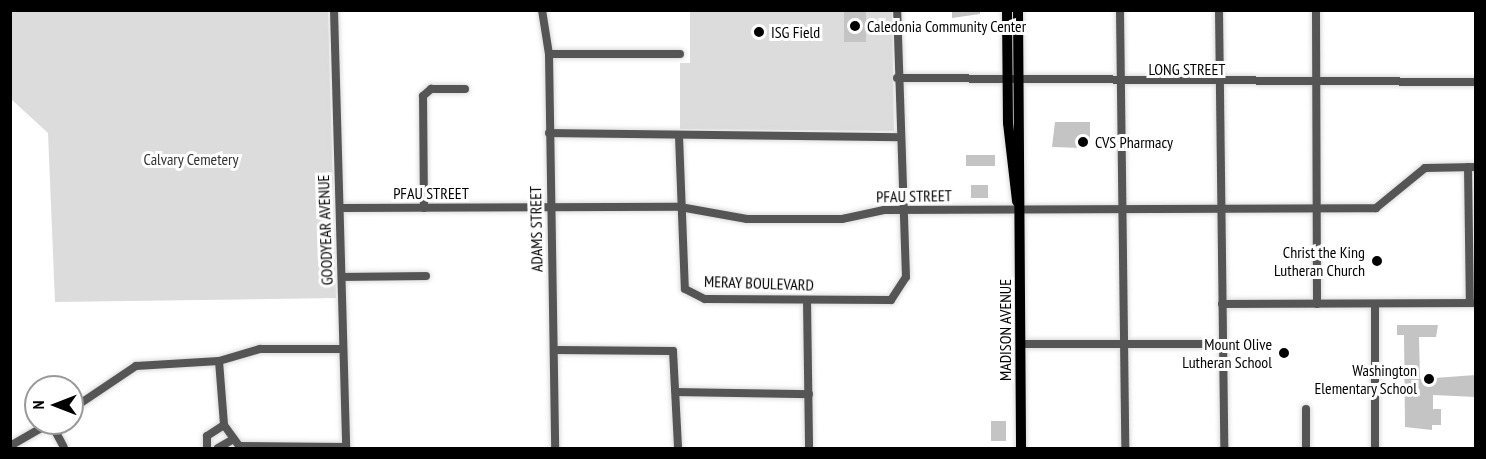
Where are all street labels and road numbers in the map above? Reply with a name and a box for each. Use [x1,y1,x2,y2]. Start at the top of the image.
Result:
street label: LONG STREET [1149,59,1225,79]
street label: GOODYEAR AVENUE [313,174,337,286]
street label: PFAU STREET [393,183,469,203]
street label: ADAMS STREET [526,186,546,272]
street label: PFAU STREET [876,186,952,206]
street label: MERAY BOULEVARD [704,271,814,295]
street label: MADISON AVENUE [995,279,1015,381]

